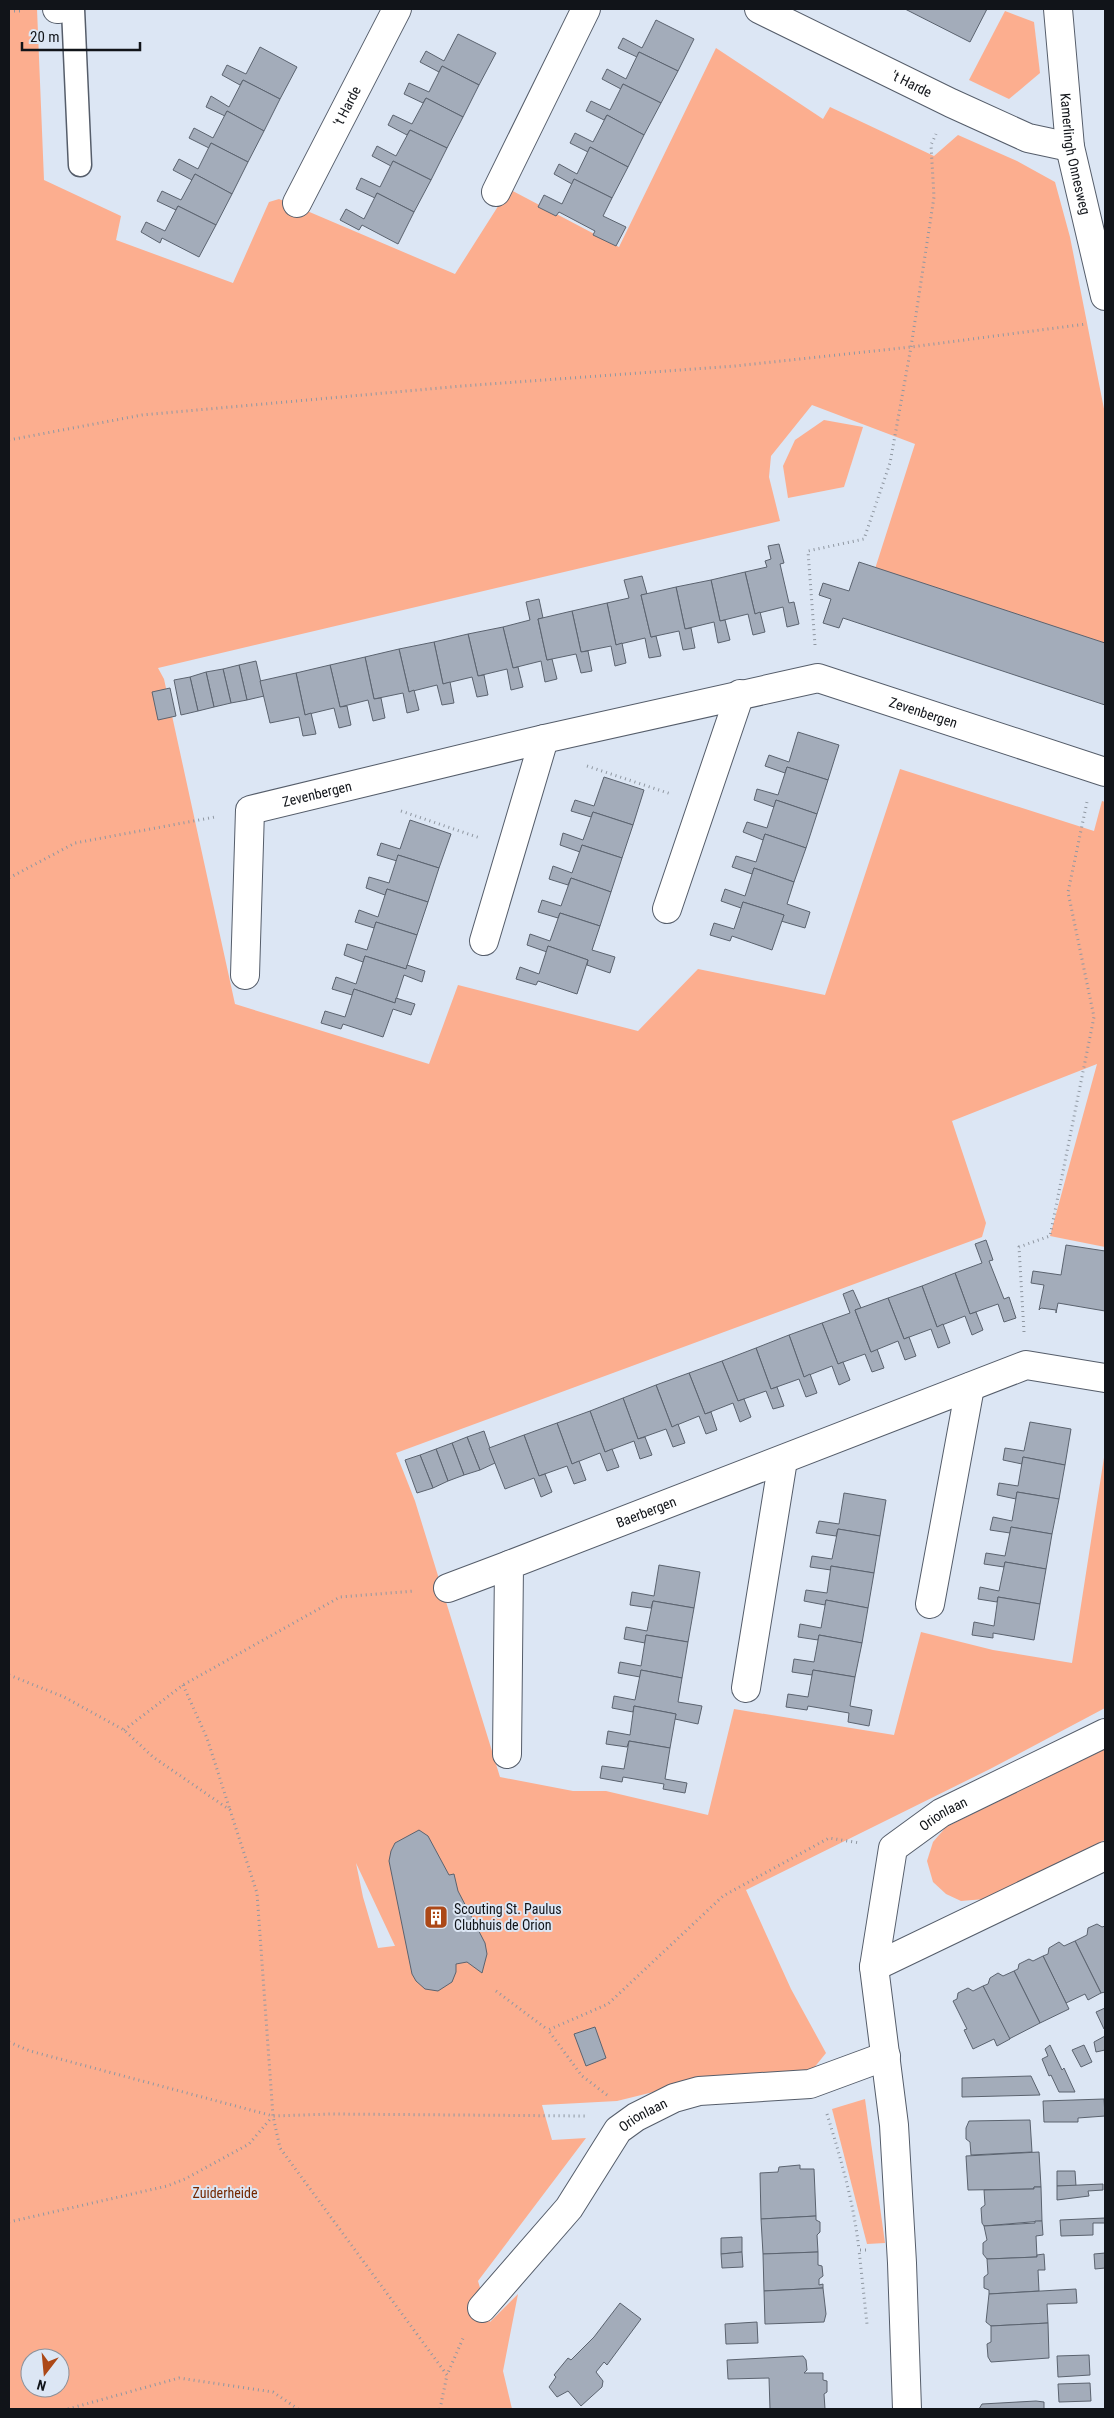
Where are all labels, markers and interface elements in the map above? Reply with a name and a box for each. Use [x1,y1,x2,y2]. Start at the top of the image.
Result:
scale bar [22,20,140,52]
text: 20 m [30,28,60,46]
street label: 't Harde [889,67,935,101]
street label: 't Harde [330,83,364,129]
street label: Kamerlingh Onnesweg [1057,92,1094,216]
street label: Zevenbergen [887,694,959,731]
street label: Zevenbergen [281,778,353,810]
street label: Baerbergen [614,1493,678,1531]
street label: Orionlaan [916,1793,970,1834]
place label: Scouting St. Paulus Clubhuis de Orion [454,1901,562,1933]
building icon: Scouting St. Paulus Clubhuis de Orion [423,1904,449,1930]
street label: Orionlaan [616,2095,670,2135]
park label: Zuiderheide [193,2185,258,2201]
north arrow [20,2348,70,2398]
text: N [35,2377,48,2394]

